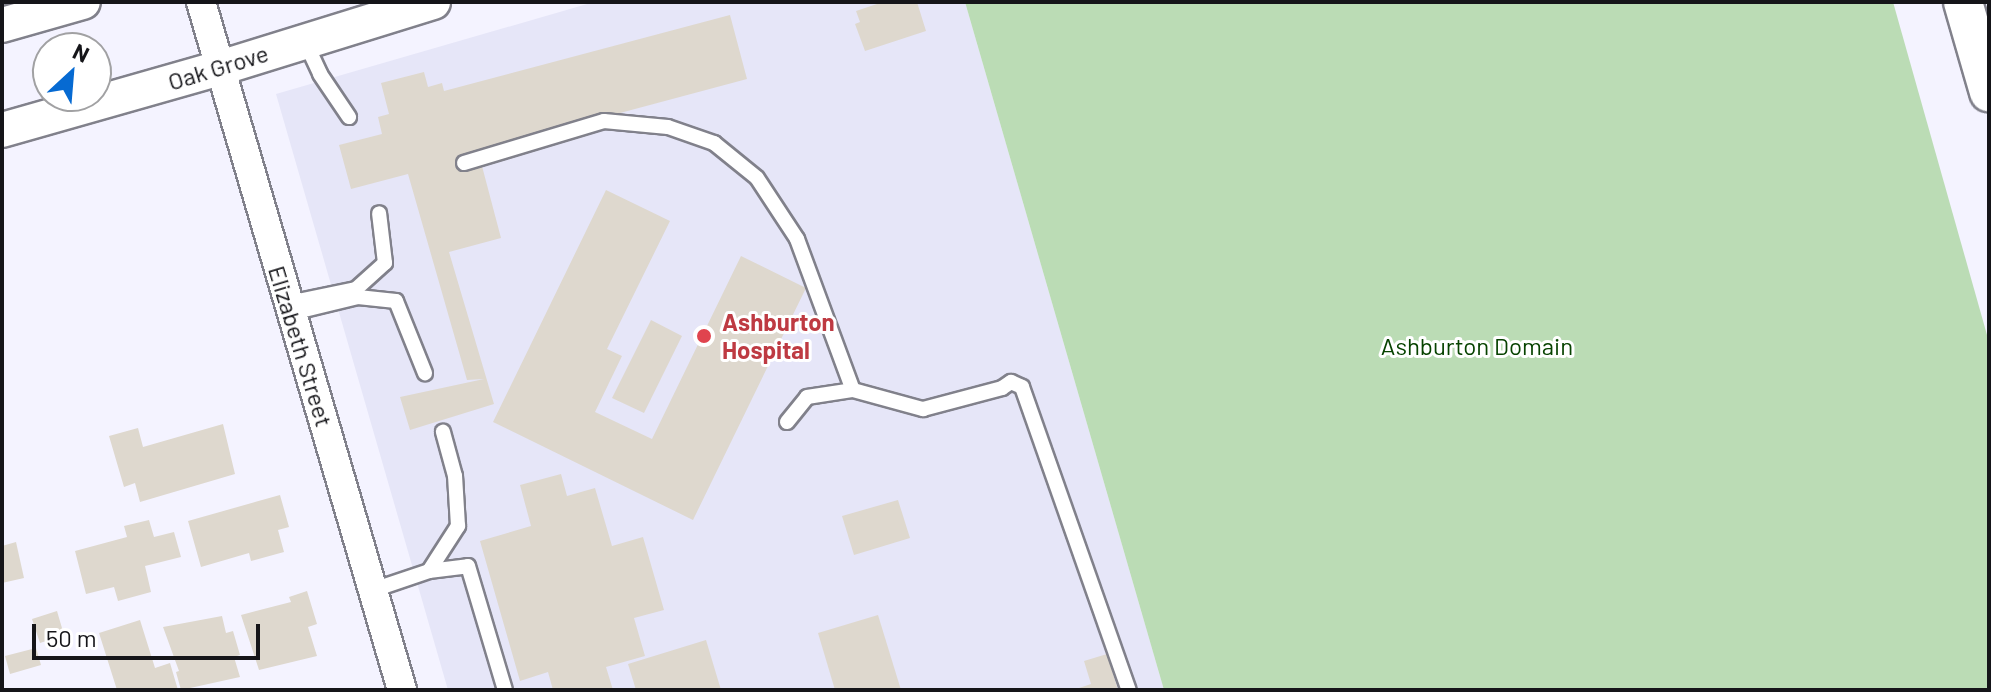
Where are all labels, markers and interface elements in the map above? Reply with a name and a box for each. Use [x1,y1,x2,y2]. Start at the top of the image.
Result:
north arrow [32,32,112,112]
text: N [69,37,94,67]
street label: Oak Grove [164,38,272,96]
street label: Elizabeth Street [263,262,339,430]
place label: Ashburton Hospital [722,308,835,364]
marker: Ashburton Hospital [693,325,715,347]
park label: Ashburton Domain [1381,332,1573,360]
scale bar [36,608,264,658]
text: 50 m [46,623,97,652]

